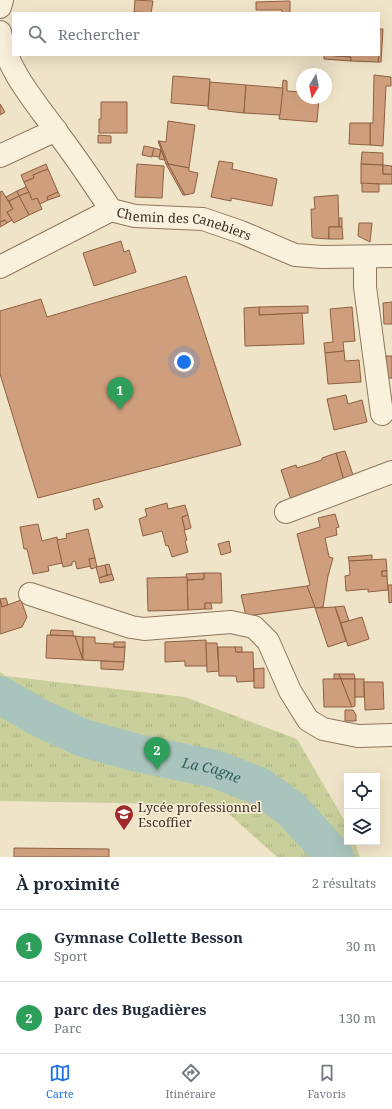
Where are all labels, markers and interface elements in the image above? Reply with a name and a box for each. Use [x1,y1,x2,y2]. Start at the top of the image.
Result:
search box [12,12,380,56]
icon: search [26,23,48,45]
text: Rechercher [58,24,140,44]
north arrow [296,68,332,104]
street label: Chemin des Canebiers [115,203,255,245]
your location [174,352,194,372]
pin: 1 [107,377,133,410]
pin: 2 [144,737,170,770]
water label: La Cagne [179,752,244,787]
map controls [344,773,380,845]
button: locate [344,773,380,809]
place label: Lycée professionnel Escoffier [138,798,261,831]
school or university icon: Lycée professionnel Escoffier [113,803,135,831]
button: layers [344,809,380,845]
text: À proximité [16,872,120,895]
text: 2 résultats [312,874,376,892]
text: Gymnase Collette Besson [54,927,243,947]
text: 1 [25,937,33,955]
text: 30 m [346,937,376,955]
text: Sport [54,947,87,965]
text: parc des Bugadières [54,999,206,1019]
text: 2 [25,1009,33,1027]
text: 130 m [339,1009,376,1027]
text: Parc [54,1019,82,1037]
tab: Carte [46,1062,74,1101]
tab: Itinéraire [166,1062,216,1101]
tab: Favoris [307,1062,346,1101]

